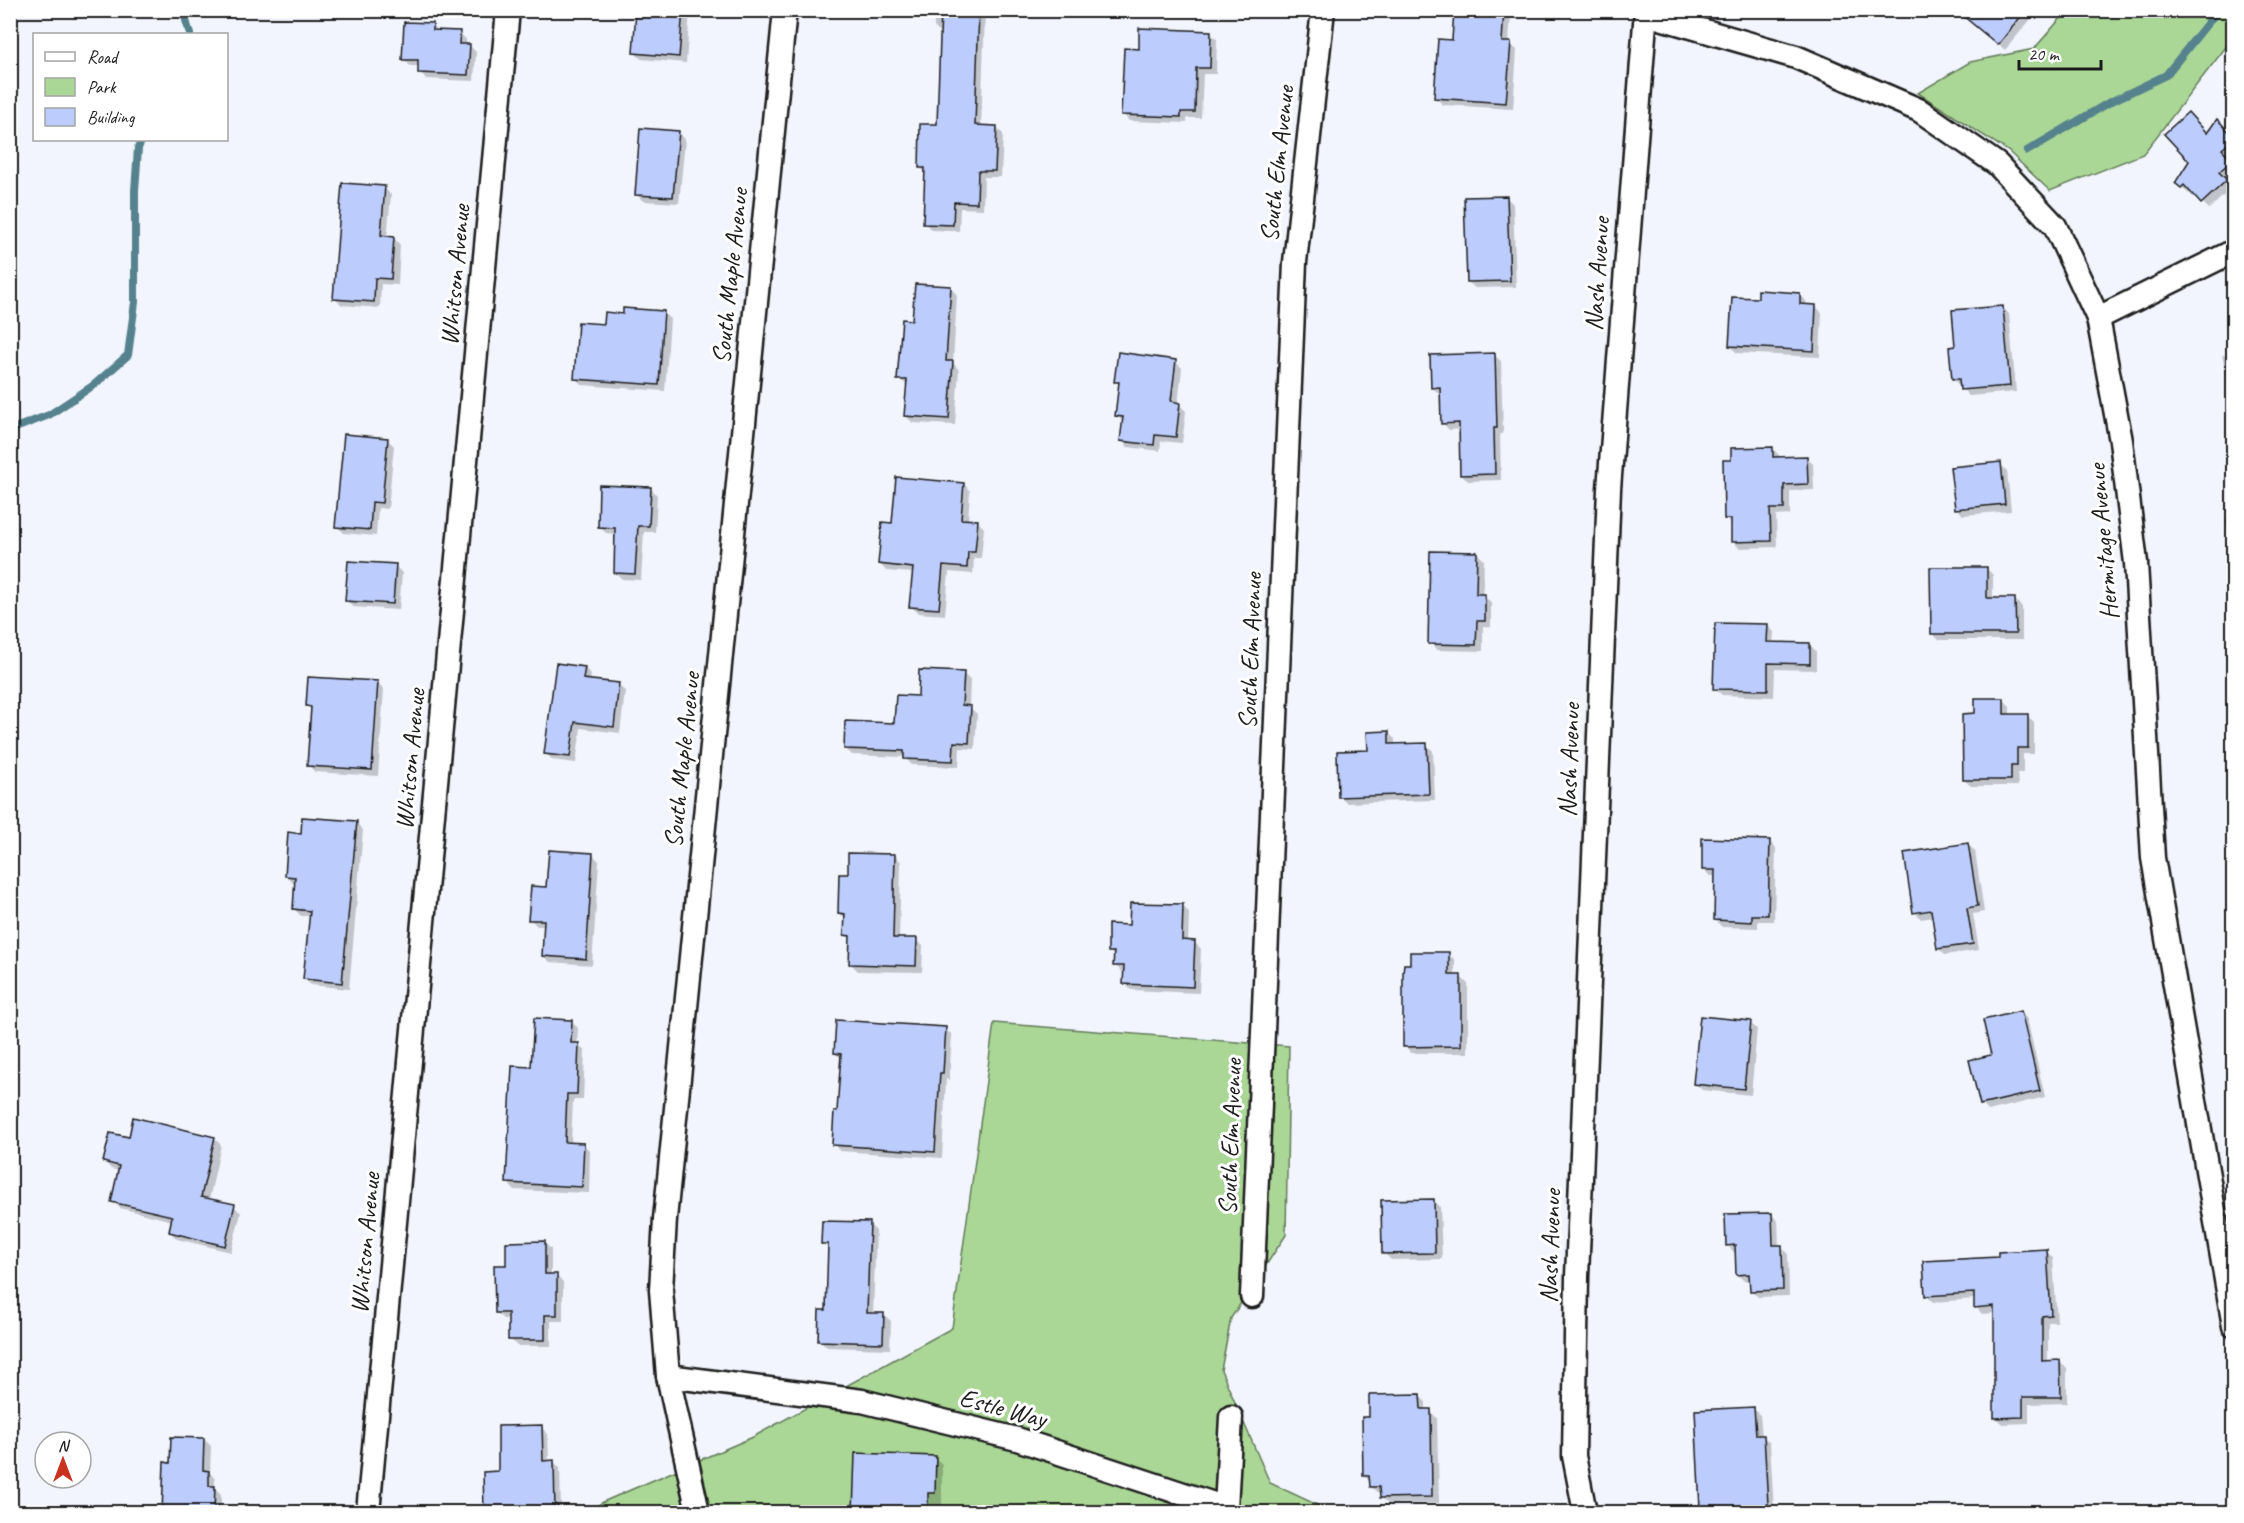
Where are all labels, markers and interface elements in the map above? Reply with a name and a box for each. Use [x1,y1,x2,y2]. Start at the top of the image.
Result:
legend [33,33,228,141]
scale bar [2019,33,2102,71]
text: 20 m [2028,43,2061,65]
text: Road [87,46,120,68]
text: Park [87,76,117,98]
street label: South Elm Avenue [1252,83,1302,244]
text: Building [87,106,136,128]
street label: South Maple Avenue [704,184,756,365]
street label: Whitson Avenue [432,202,478,347]
street label: Nash Avenue [1577,214,1618,332]
street label: Hermitage Avenue [2080,460,2126,621]
street label: South Elm Avenue [1231,571,1269,730]
street label: South Maple Avenue [656,668,708,849]
street label: Whitson Avenue [387,686,433,831]
street label: Nash Avenue [1551,700,1588,817]
street label: South Elm Avenue [1211,1057,1249,1216]
street label: Whitson Avenue [342,1170,388,1315]
street label: Nash Avenue [1532,1186,1569,1303]
street label: Estle Way [956,1381,1052,1436]
north arrow [33,1430,93,1490]
text: N [58,1436,71,1456]

